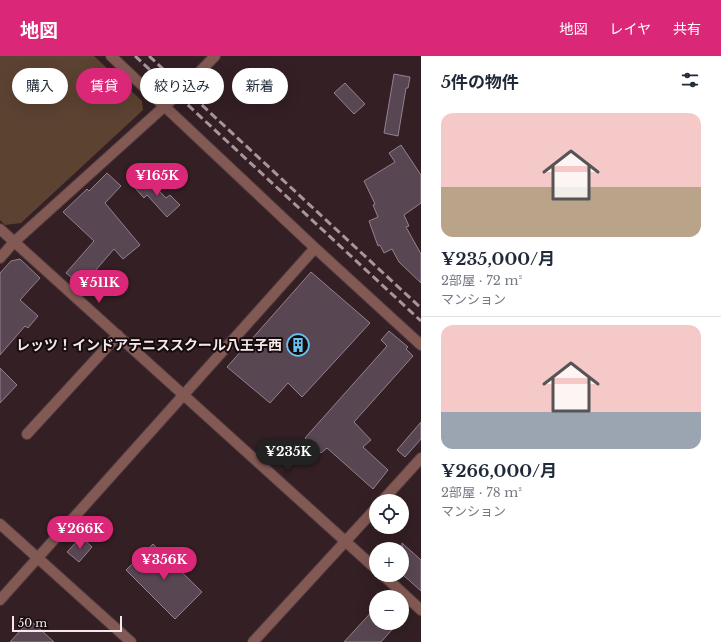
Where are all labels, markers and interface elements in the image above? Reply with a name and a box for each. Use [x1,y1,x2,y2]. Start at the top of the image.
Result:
text: 地図 [20,19,58,42]
text: 地図 [559,20,587,38]
text: レイヤ [609,20,651,38]
text: 共有 [673,20,701,38]
chip: 購入 [12,68,68,104]
chip: 賃貸 [76,68,132,104]
chip: 絞り込み [140,68,224,104]
chip: 新着 [232,68,288,104]
icon: filters [679,69,701,91]
text: 5件の物件 [441,72,519,93]
icon: home [535,139,607,211]
pin: ¥165K [129,163,185,197]
text: ¥165K [135,167,179,184]
text: ¥235,000/月 [441,249,555,270]
pin: ¥511K [71,270,127,304]
text: 2部屋 · 72 m² [441,272,522,289]
text: ¥511K [79,274,119,291]
text: マンション [441,291,506,308]
building icon: レッツ！インドアテニススクール八王子西 [285,332,311,358]
place label: レッツ！インドアテニススクール八王子西 [16,336,282,354]
icon: home [535,351,607,423]
pin: ¥235K [260,439,316,473]
text: ¥235K [265,443,311,460]
text: ¥266,000/月 [441,461,557,482]
text: 2部屋 · 78 m² [441,484,522,501]
map controls [369,494,409,630]
button: locate [369,494,409,534]
text: マンション [441,503,506,520]
pin: ¥266K [52,516,108,550]
text: ¥266K [56,520,104,537]
button: + [369,542,409,582]
pin: ¥356K [136,547,192,581]
text: ¥356K [141,551,187,568]
button: − [369,590,409,630]
scale bar [12,614,122,633]
text: 50 m [18,616,47,630]

